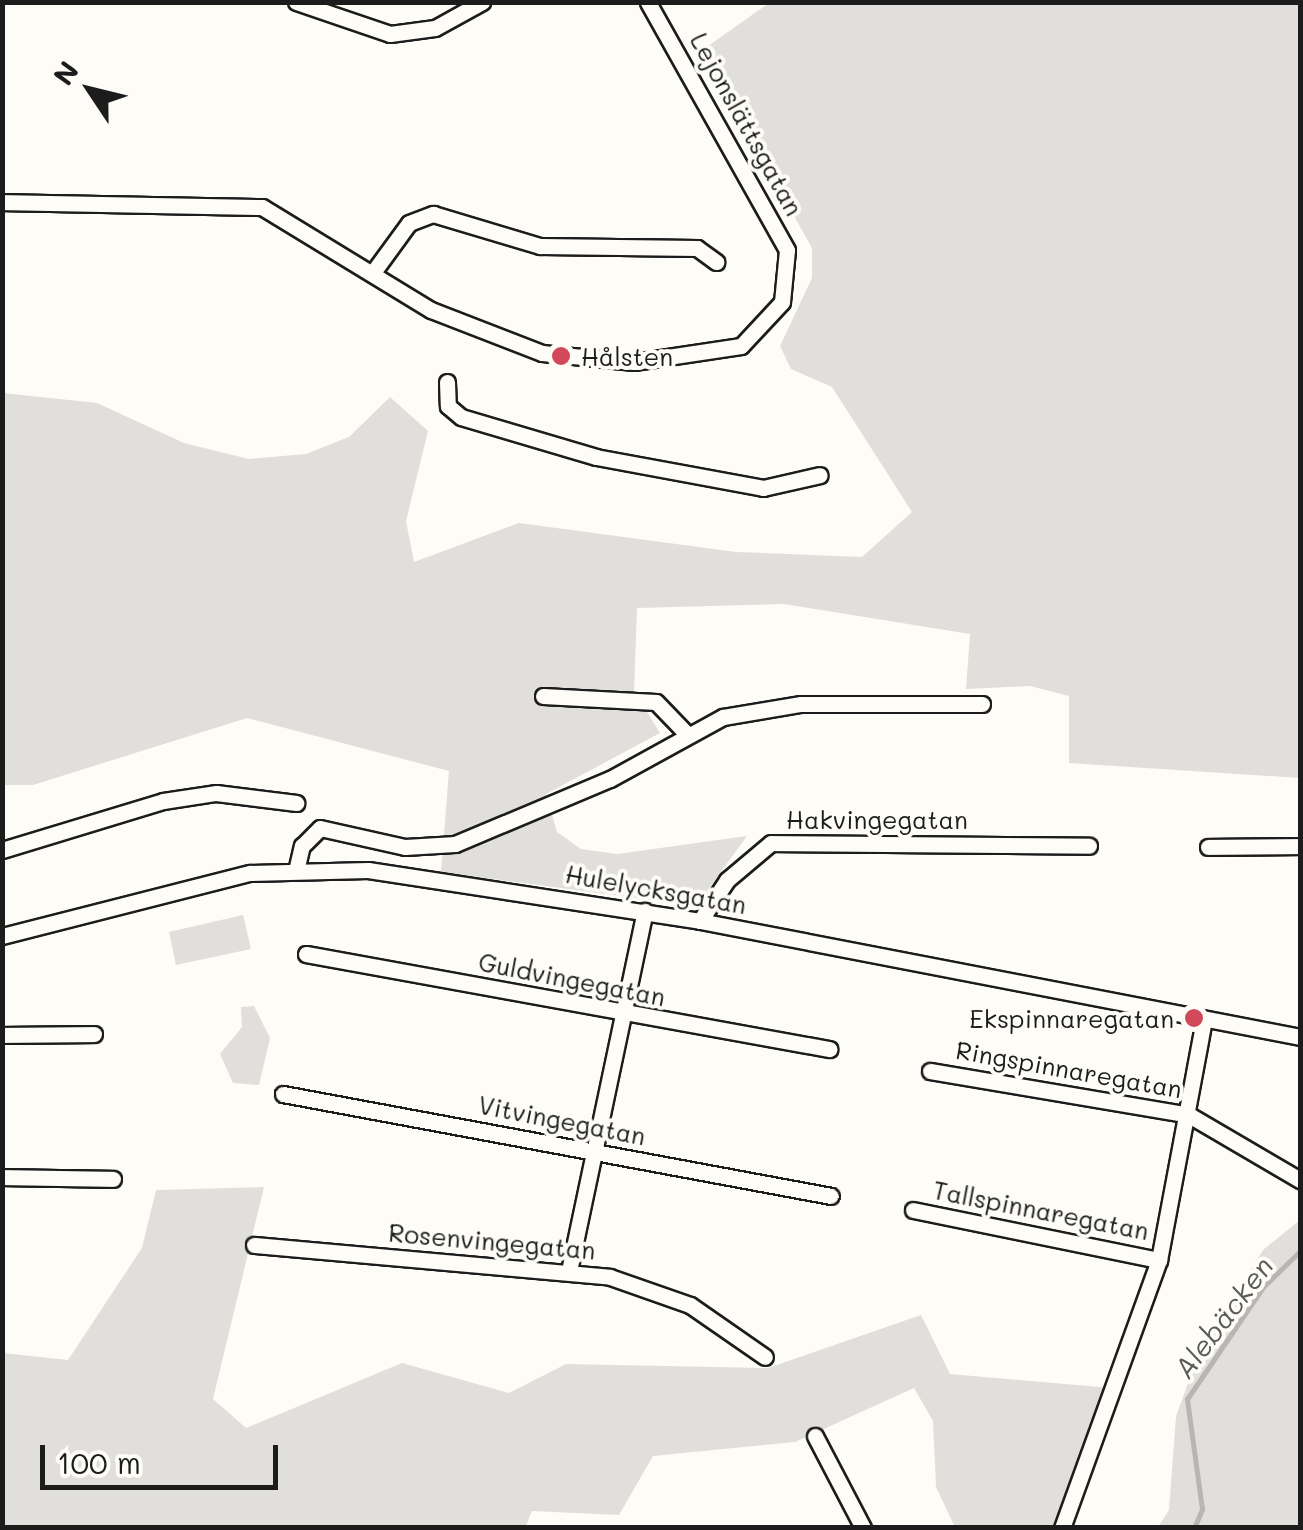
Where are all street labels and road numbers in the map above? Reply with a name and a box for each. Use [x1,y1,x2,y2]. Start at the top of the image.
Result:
street label: Lejonslättsgatan [684,27,810,221]
street label: Hakvingegatan [786,804,968,834]
street label: Hulelycksgatan [563,858,749,920]
street label: Guldvingegatan [476,946,668,1012]
street label: Ringspinnaregatan [954,1034,1184,1104]
street label: Vitvingegatan [476,1089,648,1151]
street label: Tallspinnaregatan [931,1174,1151,1246]
street label: Rosenvingegatan [387,1217,597,1265]

